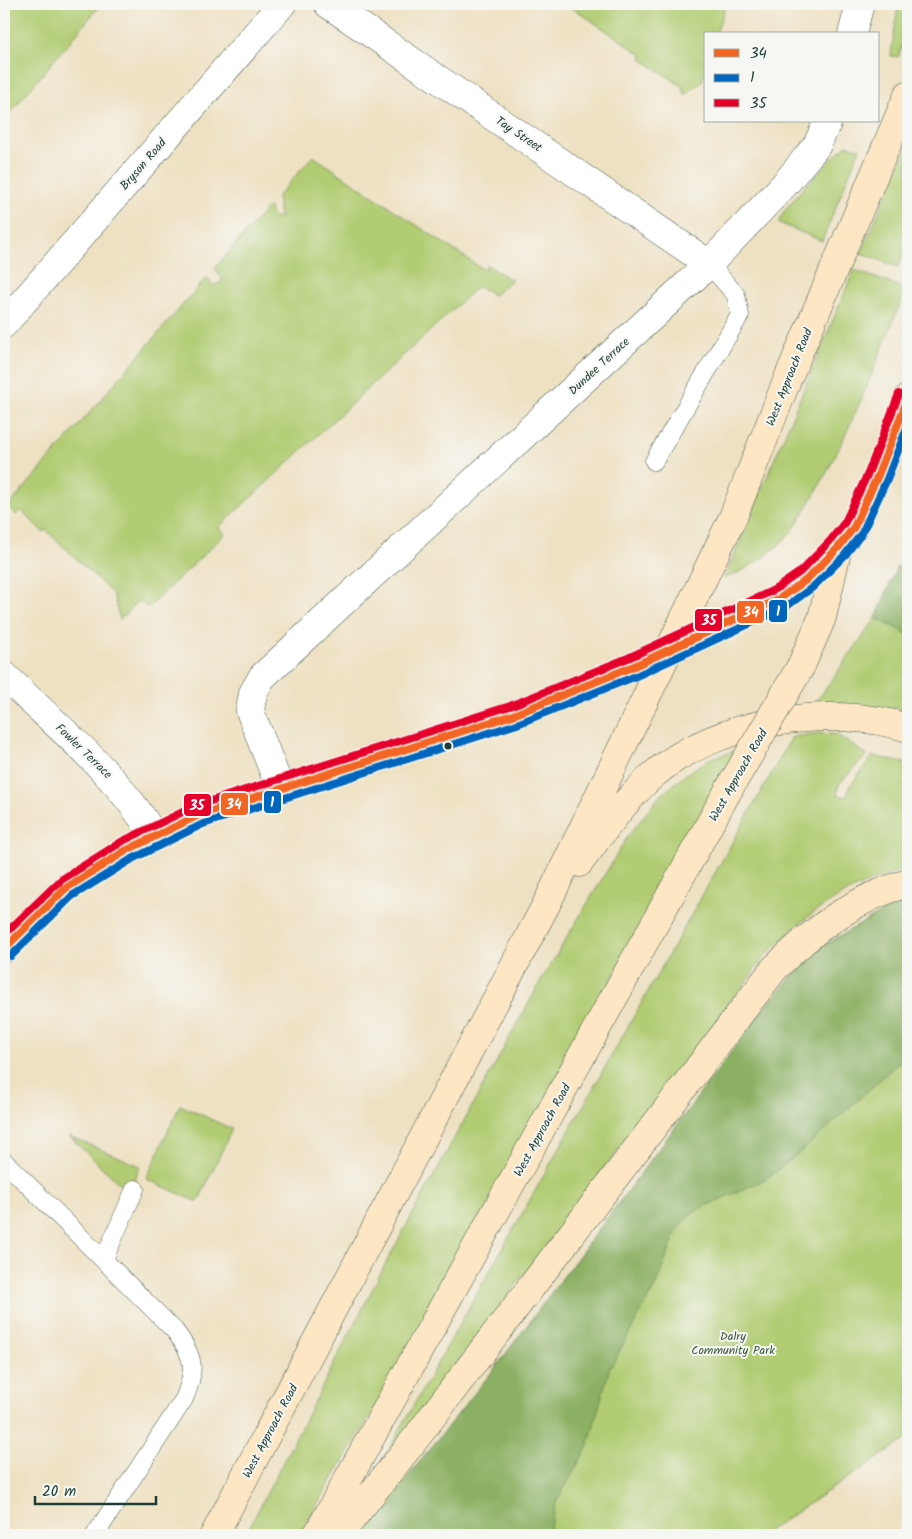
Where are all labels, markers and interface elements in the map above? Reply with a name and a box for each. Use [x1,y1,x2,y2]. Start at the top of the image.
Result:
legend [704,32,880,122]
text: 34 [750,42,767,66]
text: 1 [750,66,755,90]
text: 35 [750,92,768,116]
street label: Tay Street [491,112,546,157]
street label: Bryson Road [116,134,172,194]
street label: West Approach Road [761,325,818,429]
street label: Dundee Terrace [564,333,635,400]
line badge: 1 [768,599,788,623]
line badge: 34 [736,600,765,624]
text: 1 [776,601,781,623]
text: 34 [742,602,759,624]
line badge: 35 [694,608,723,632]
text: 35 [701,610,718,632]
street label: Fowler Terrace [51,719,117,784]
street label: West Approach Road [704,725,773,825]
unlabelled marker [443,741,453,751]
line badge: 1 [263,790,282,814]
line badge: 34 [220,792,249,816]
text: 1 [270,792,275,814]
line badge: 35 [183,793,212,817]
text: 34 [225,794,242,816]
text: 35 [189,795,206,817]
street label: West Approach Road [509,1079,576,1180]
park label: Dalry Community Park [691,1327,775,1360]
street label: West Approach Road [238,1380,304,1482]
scale bar [35,1474,156,1506]
text: 20 m [42,1480,76,1504]

